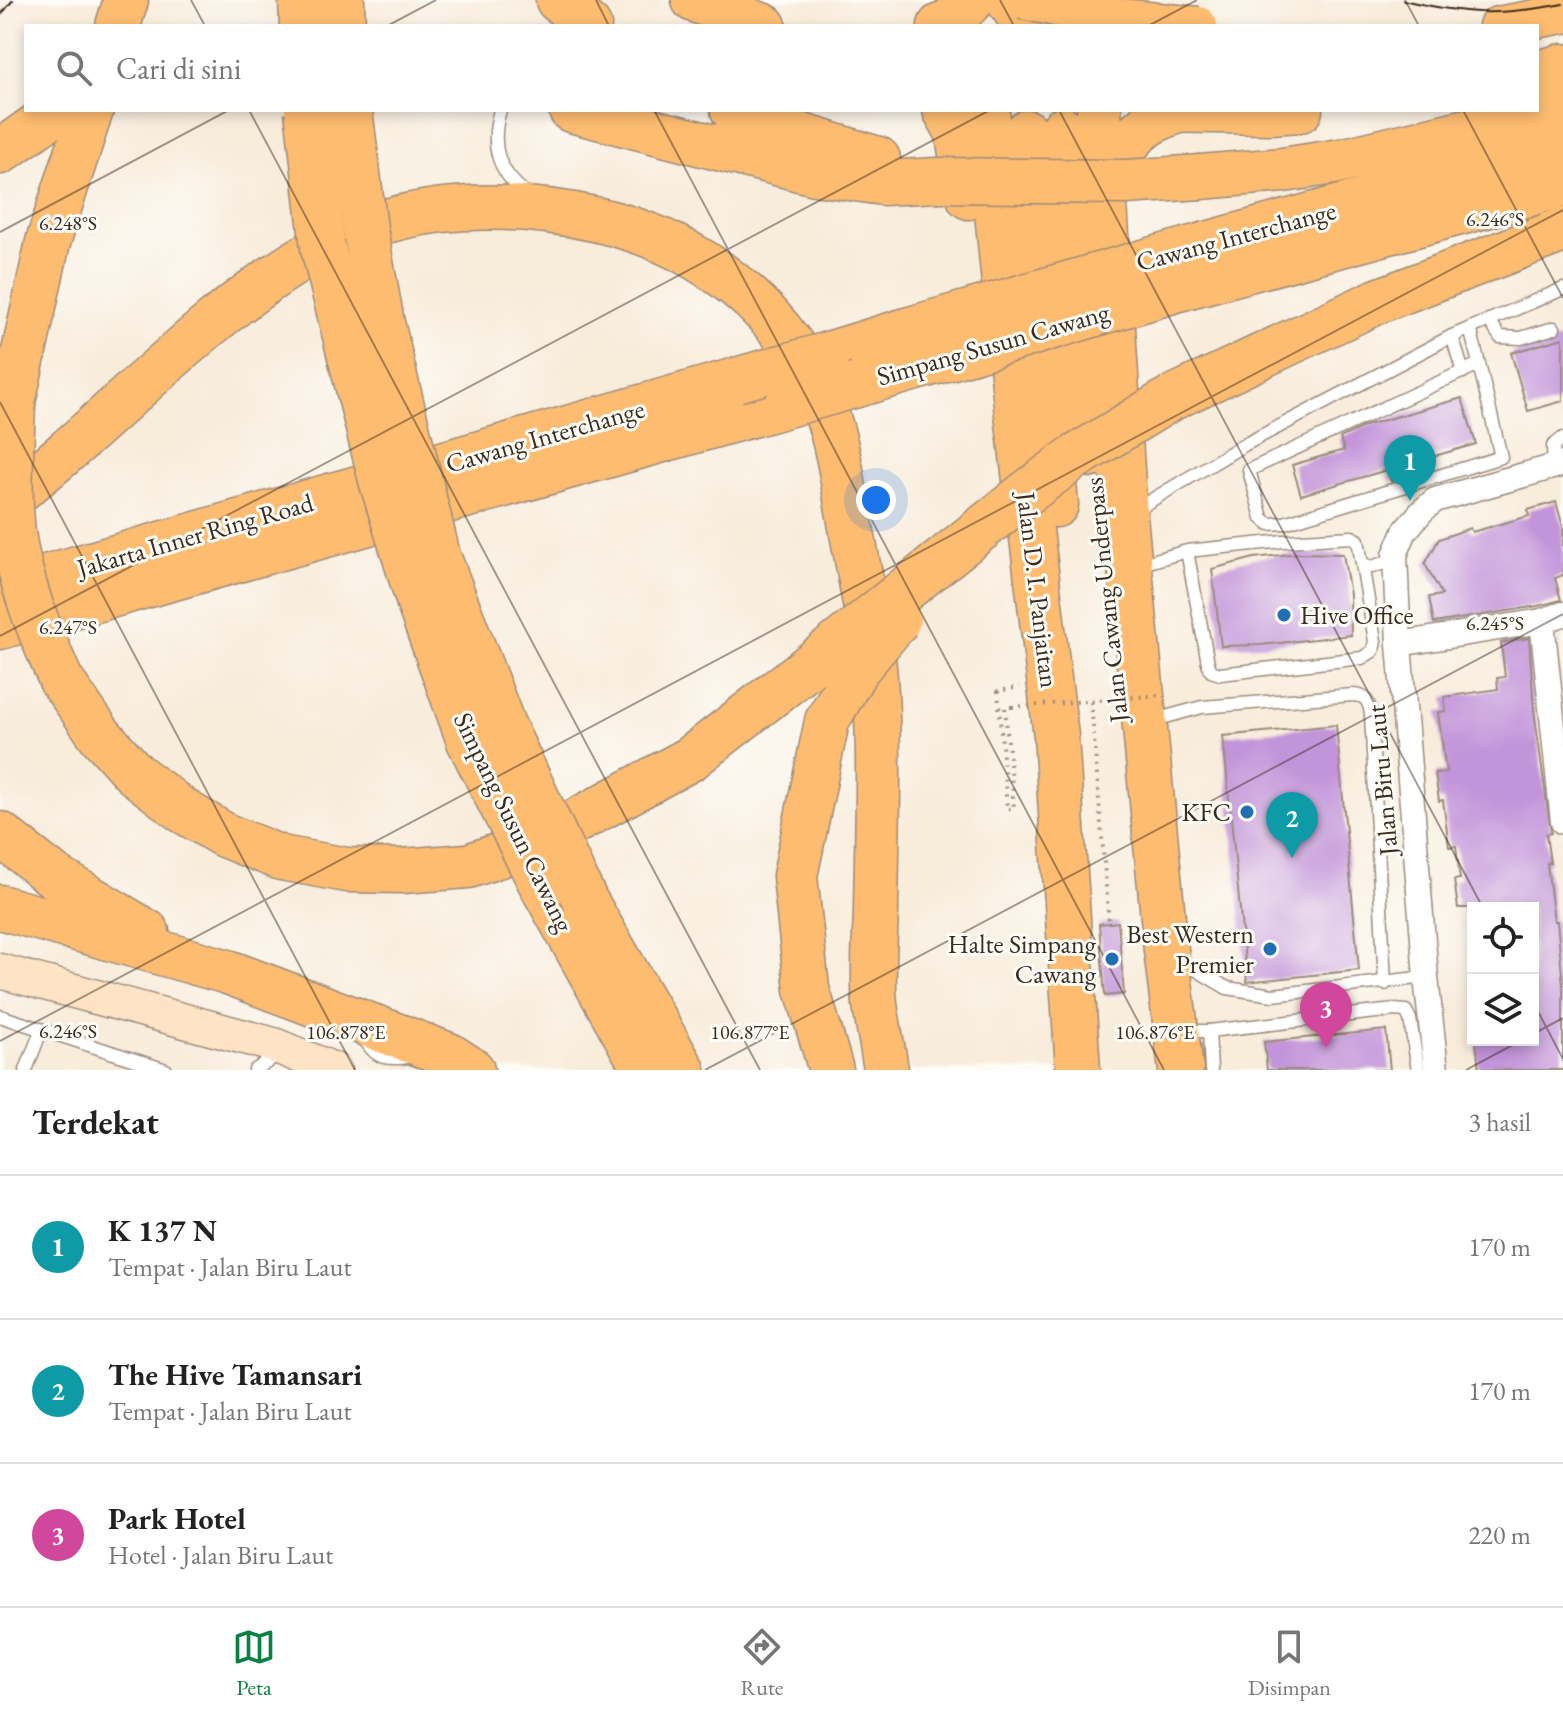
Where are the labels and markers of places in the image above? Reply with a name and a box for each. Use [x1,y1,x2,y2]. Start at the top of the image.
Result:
pin: 1 [1384,435,1436,501]
place label: Hive Office [1300,598,1414,632]
marker: Hive Office [1275,606,1293,624]
pin: 2 [1266,792,1318,858]
place label: KFC [1182,795,1231,829]
marker: KFC [1238,803,1256,821]
place label: Best Western Premier [1126,917,1254,981]
place label: Halte Simpang Cawang [948,927,1097,991]
marker: Best Western Premier [1261,940,1279,958]
marker: Halte Simpang Cawang [1103,950,1121,968]
pin: 3 [1300,982,1352,1048]

